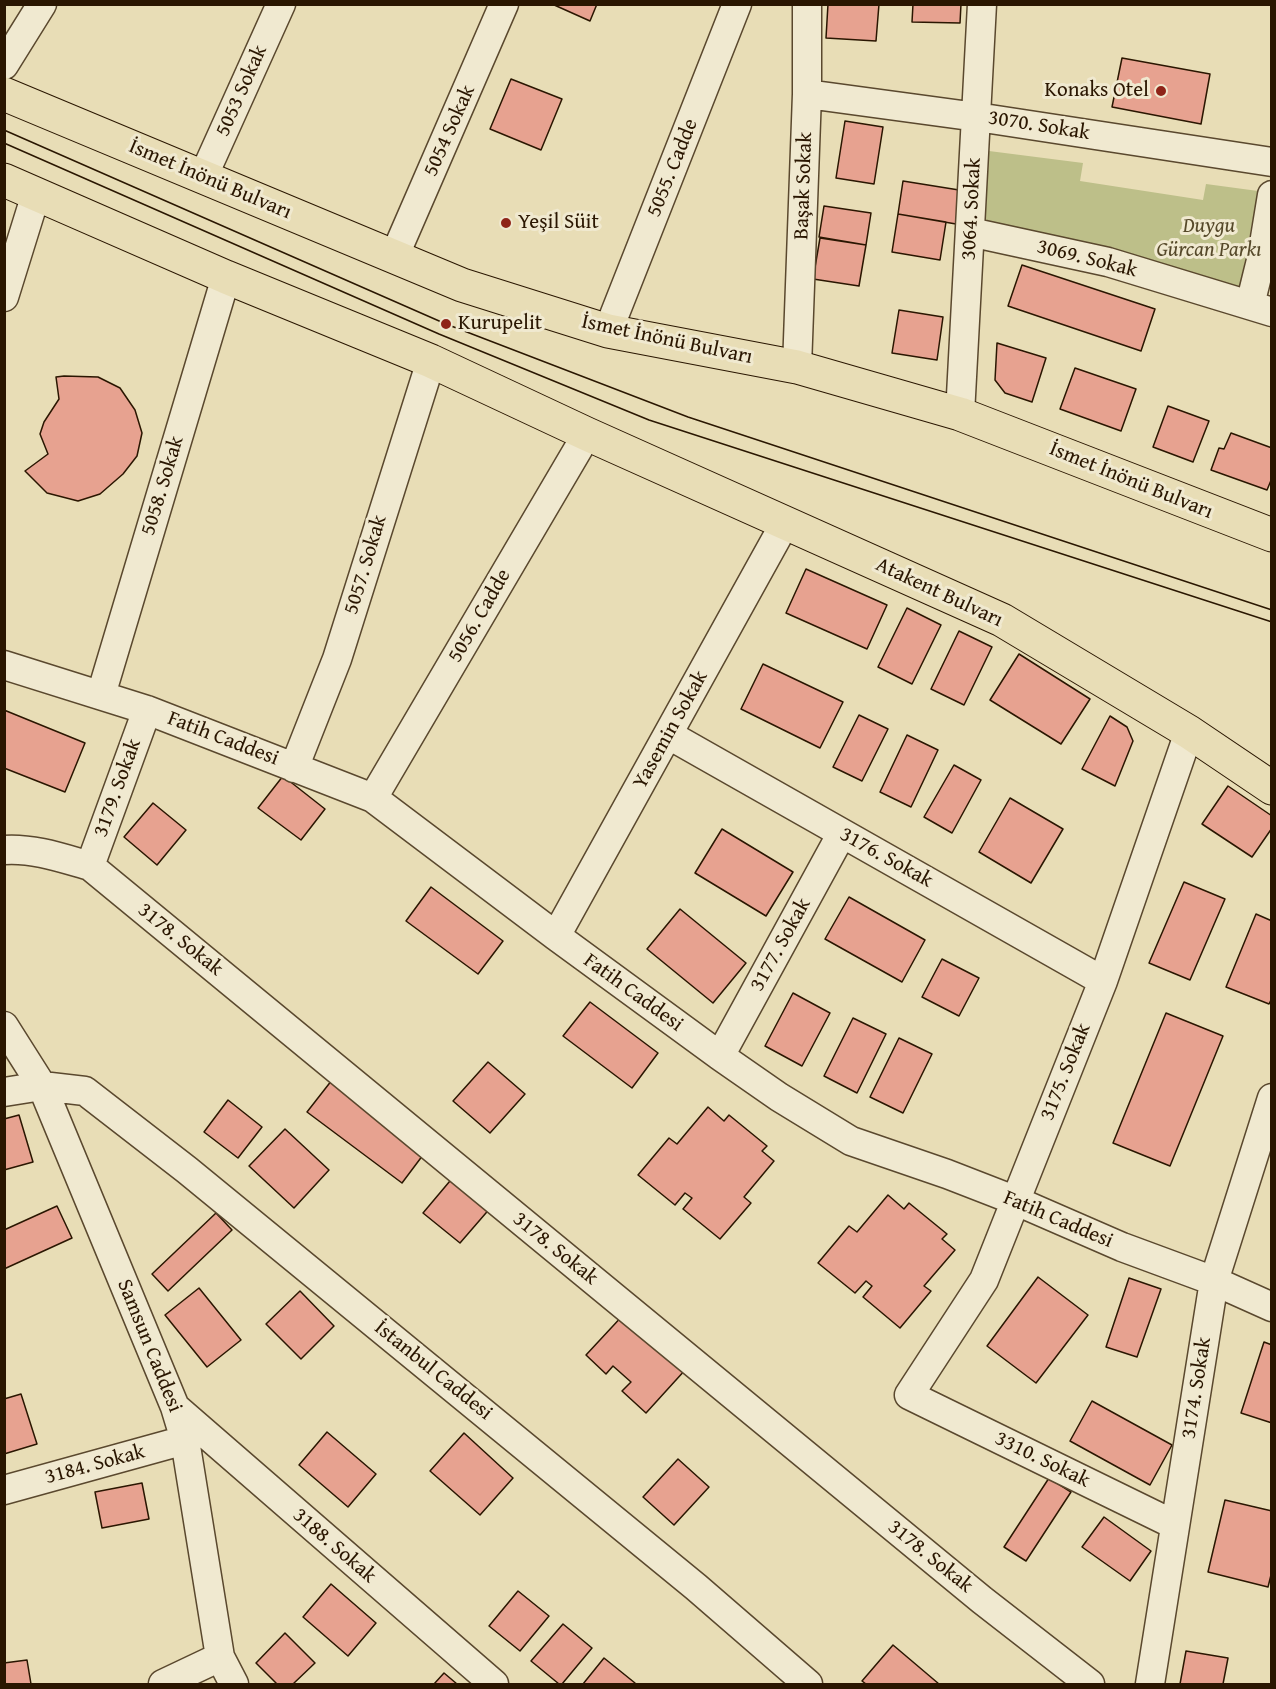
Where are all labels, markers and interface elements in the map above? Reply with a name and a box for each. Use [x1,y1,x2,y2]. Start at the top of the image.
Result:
street label: 5053 Sokak [211,41,273,141]
place label: Konaks Otel [1045,78,1149,104]
street label: 5054 Sokak [419,81,481,181]
marker: Konaks Otel [1154,84,1168,98]
street label: 3070. Sokak [986,106,1092,146]
street label: 5055. Cadde [642,115,704,221]
street label: Başak Sokak [790,132,818,240]
street label: İsmet İnönü Bulvarı [125,134,295,226]
street label: 3064. Sokak [957,157,987,261]
place label: Yeşil Süit [518,210,599,236]
park label: Duygu Gürcan Parkı [1157,214,1261,264]
marker: Yeşil Süit [499,216,513,230]
street label: 3069. Sokak [1034,234,1140,284]
street label: İsmet İnönü Bulvarı [579,310,755,370]
place label: Kurupelit [458,311,542,337]
marker: Kurupelit [439,317,453,331]
street label: 5058. Sokak [136,433,190,539]
street label: İsmet İnönü Bulvarı [1045,437,1217,525]
street label: 5057. Sokak [339,512,393,618]
street label: Atakent Bulvarı [871,552,1007,634]
street label: 5056. Cadde [443,565,517,667]
street label: Yasemin Sokak [628,667,714,793]
street label: Fatih Caddesi [164,706,282,772]
street label: 3179. Sokak [89,736,147,840]
street label: 3176. Sokak [835,822,937,894]
street label: 3177. Sokak [745,894,817,996]
street label: 3178. Sokak [132,898,228,982]
street label: Fatih Caddesi [578,948,688,1038]
street label: 3175. Sokak [1035,1020,1097,1124]
street label: Fatih Caddesi [999,1186,1117,1254]
street label: 3178. Sokak [507,1207,603,1291]
street label: Samsun Caddesi [111,1276,187,1416]
street label: İstanbul Caddesi [369,1316,497,1426]
street label: 3174. Sokak [1177,1335,1217,1441]
street label: 3310. Sokak [990,1426,1094,1494]
street label: 3184. Sokak [42,1440,148,1490]
street label: 3188. Sokak [287,1503,381,1589]
street label: 3178. Sokak [882,1515,978,1599]

